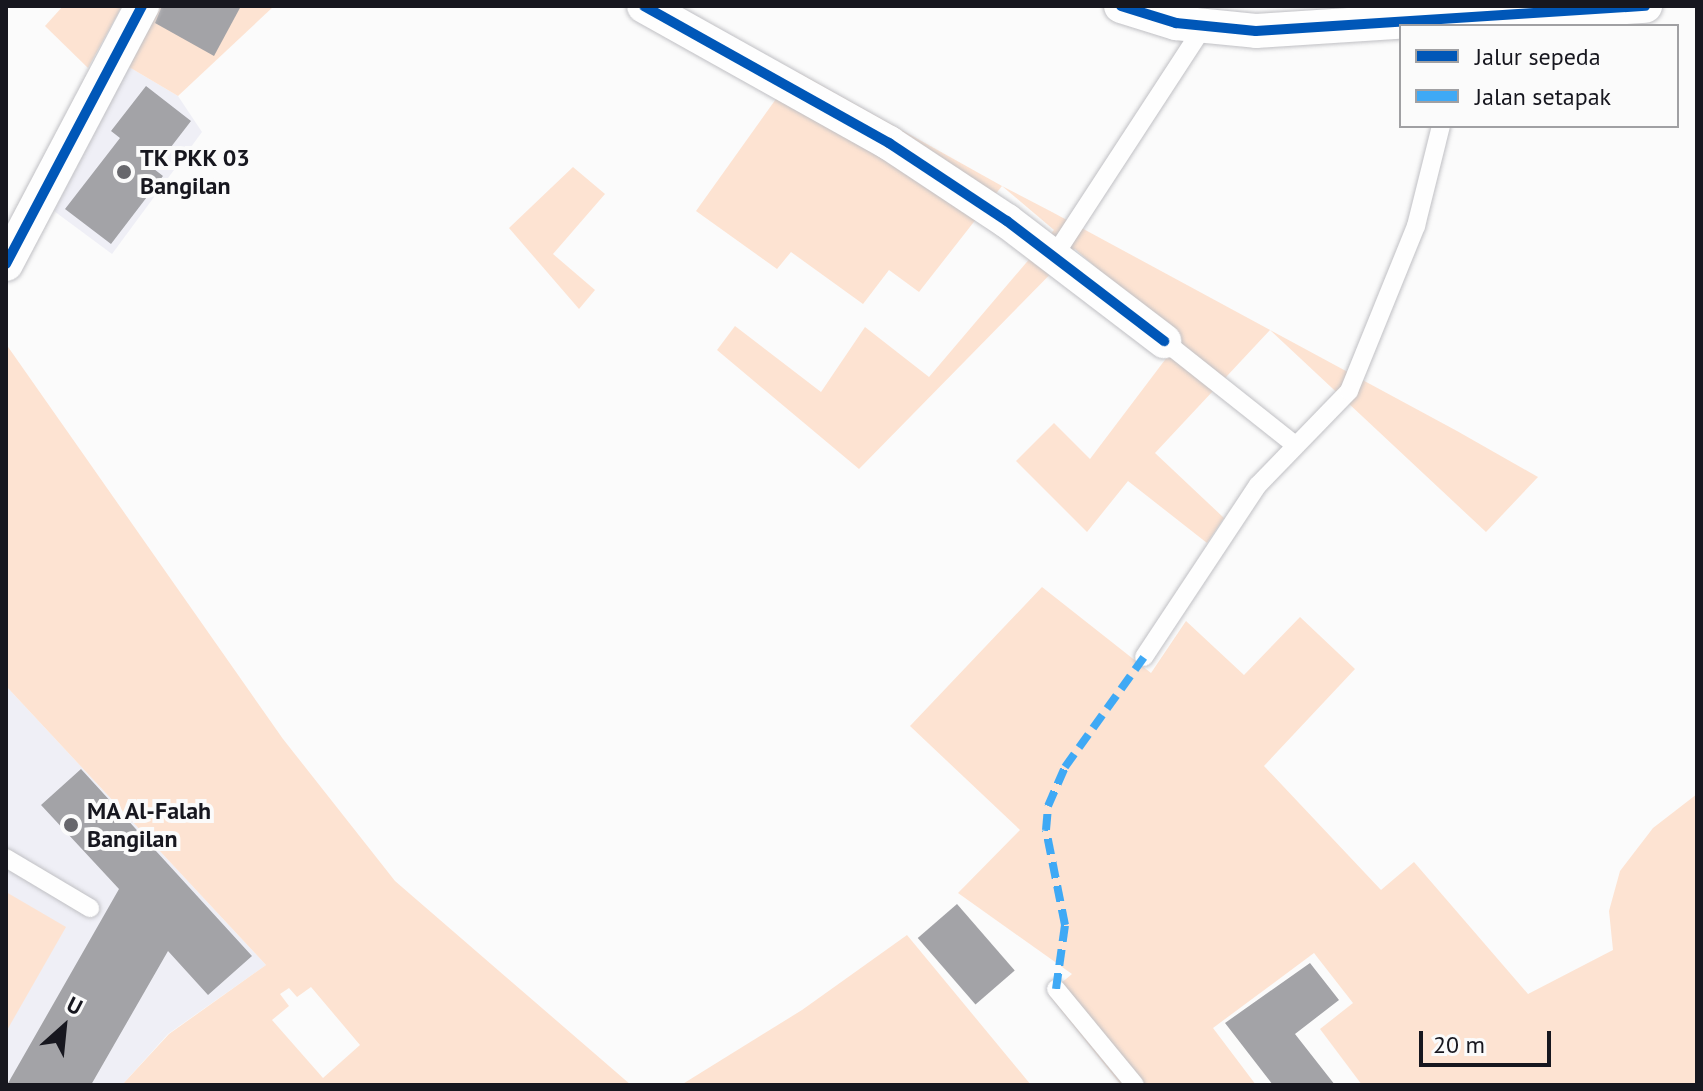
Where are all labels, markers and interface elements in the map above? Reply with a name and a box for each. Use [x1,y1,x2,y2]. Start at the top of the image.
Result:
legend [1399,24,1679,128]
text: Jalur sepeda [1475,41,1601,72]
text: Jalan setapak [1475,81,1611,112]
place label: TK PKK 03 Bangilan [140,144,251,200]
marker: TK PKK 03 Bangilan [115,163,133,181]
place label: MA Al-Falah Bangilan [87,797,213,853]
marker: MA Al-Falah Bangilan [62,816,80,834]
north arrow [24,987,104,1067]
text: U [62,990,87,1021]
scale bar [1423,1015,1555,1065]
text: 20 m [1433,1029,1485,1060]

